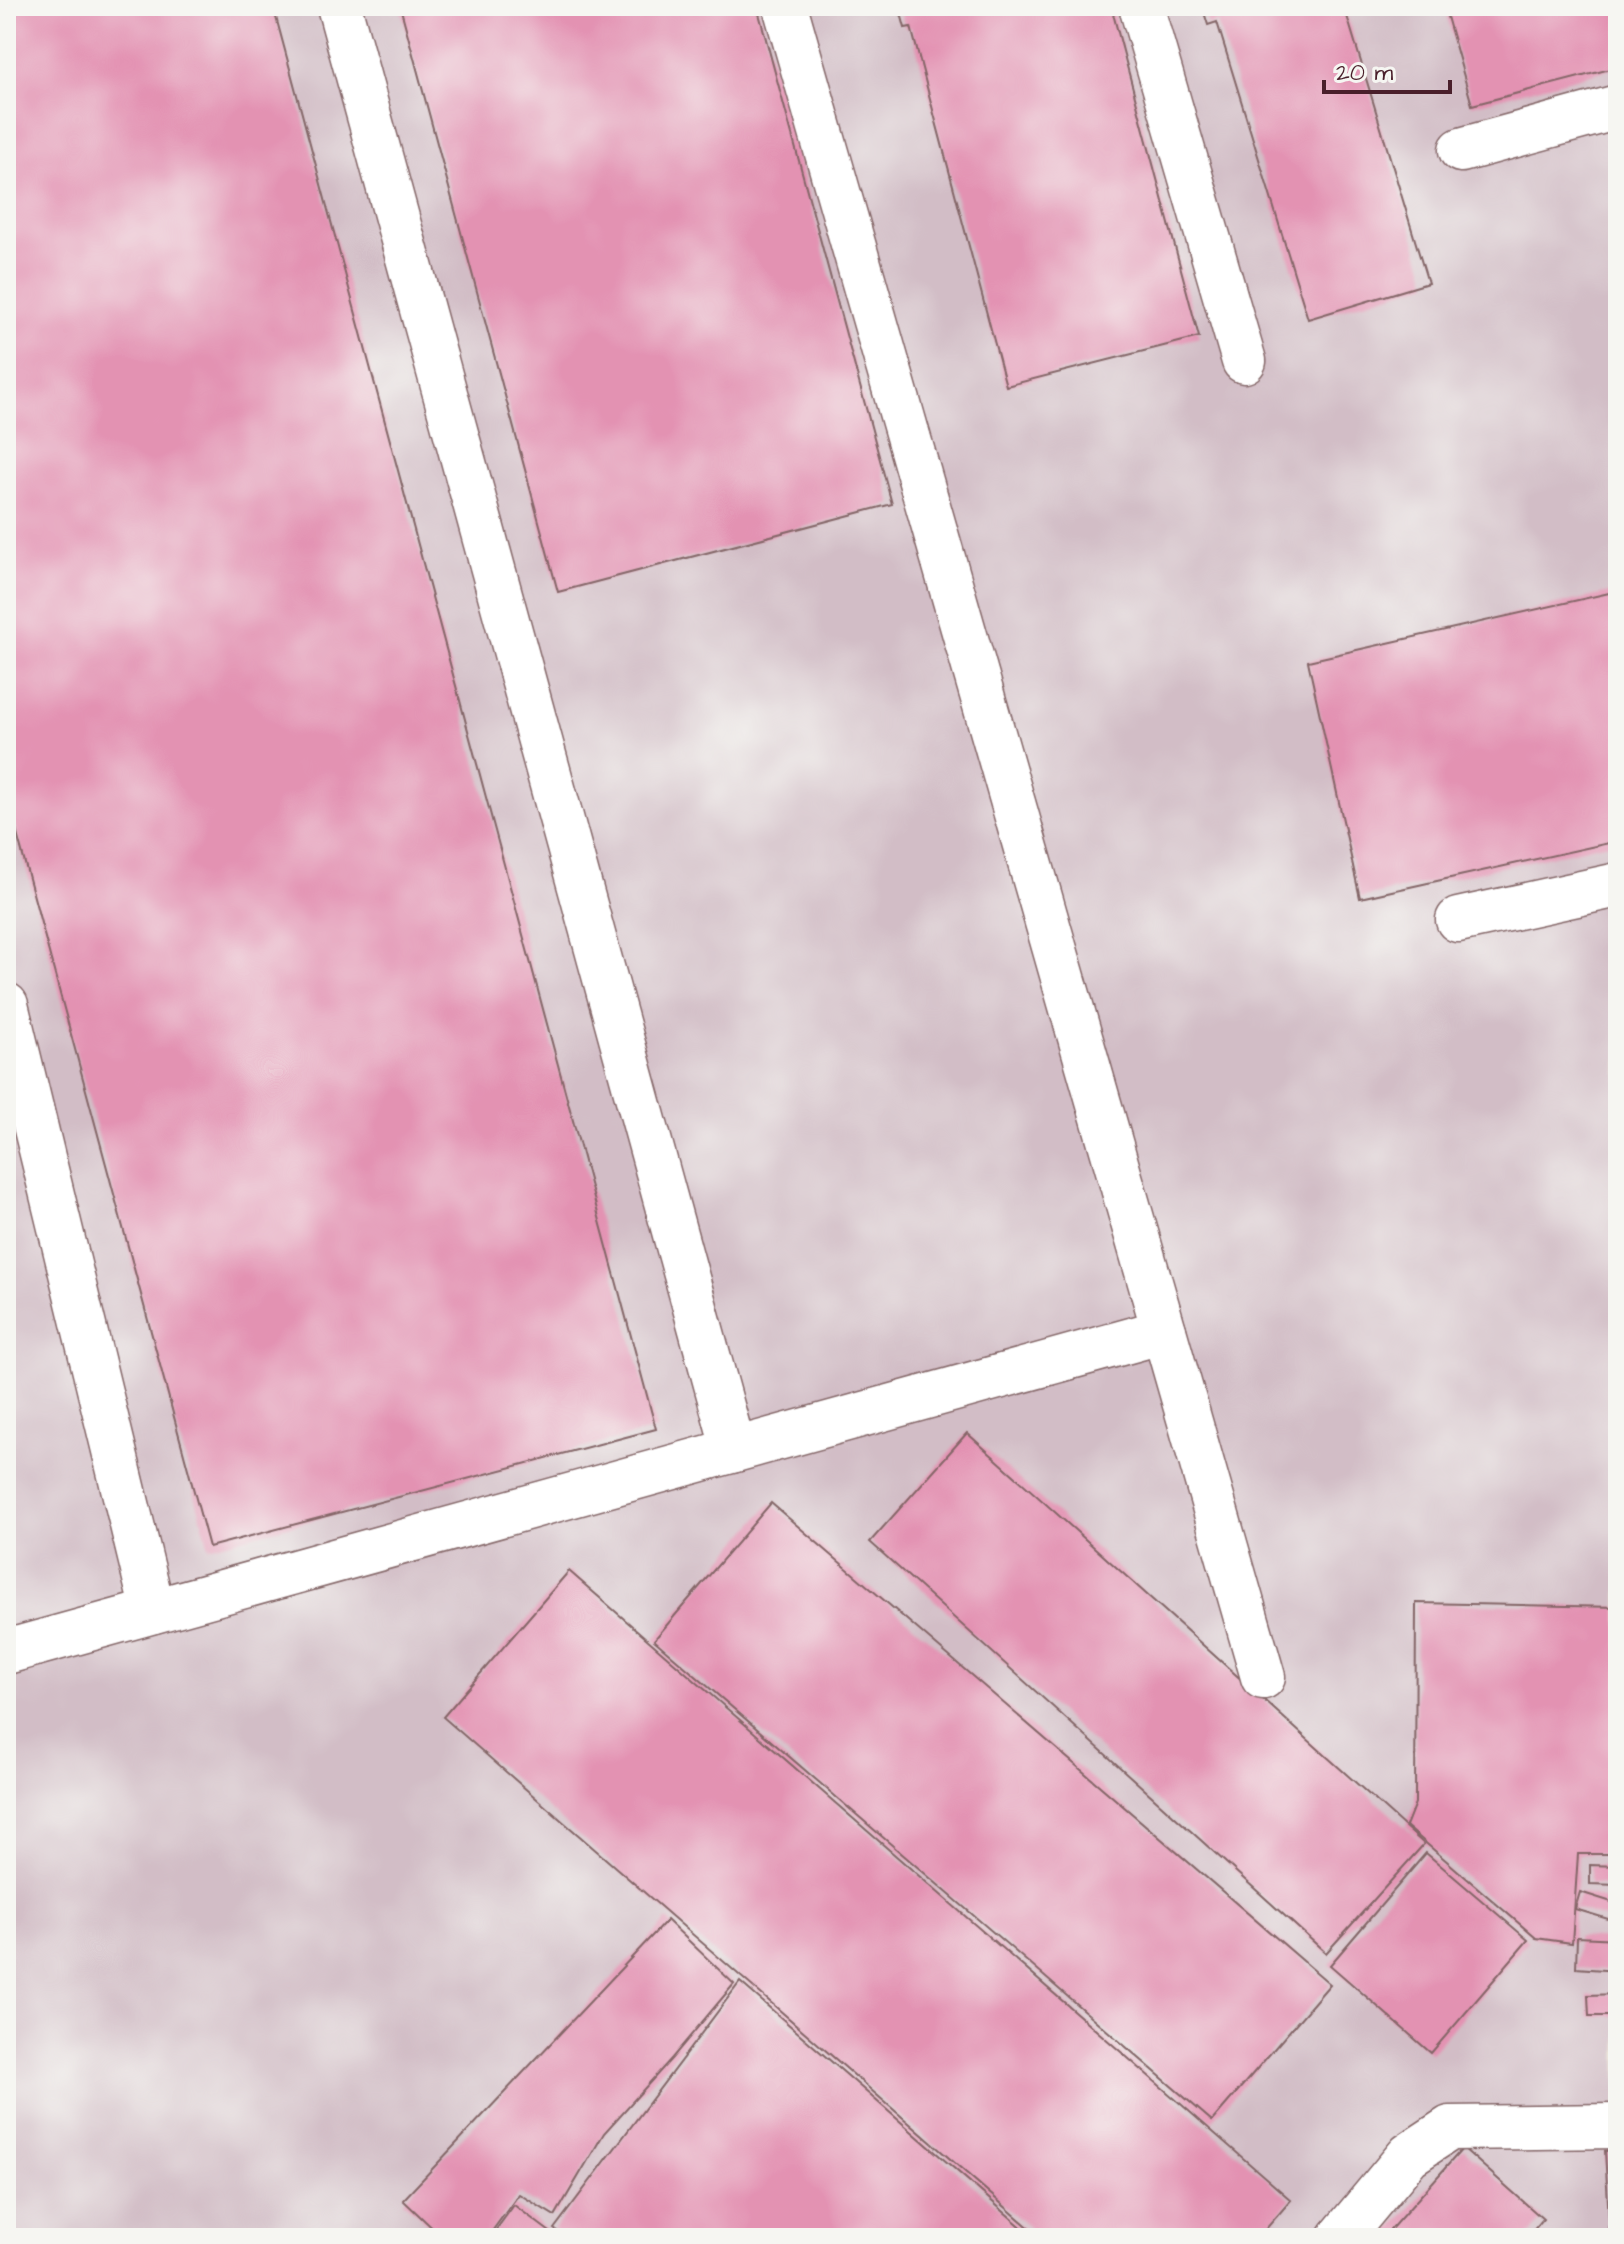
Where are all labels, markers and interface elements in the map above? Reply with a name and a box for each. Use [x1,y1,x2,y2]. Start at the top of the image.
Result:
scale bar [1324,44,1450,94]
text: 20 m [1336,56,1393,90]

